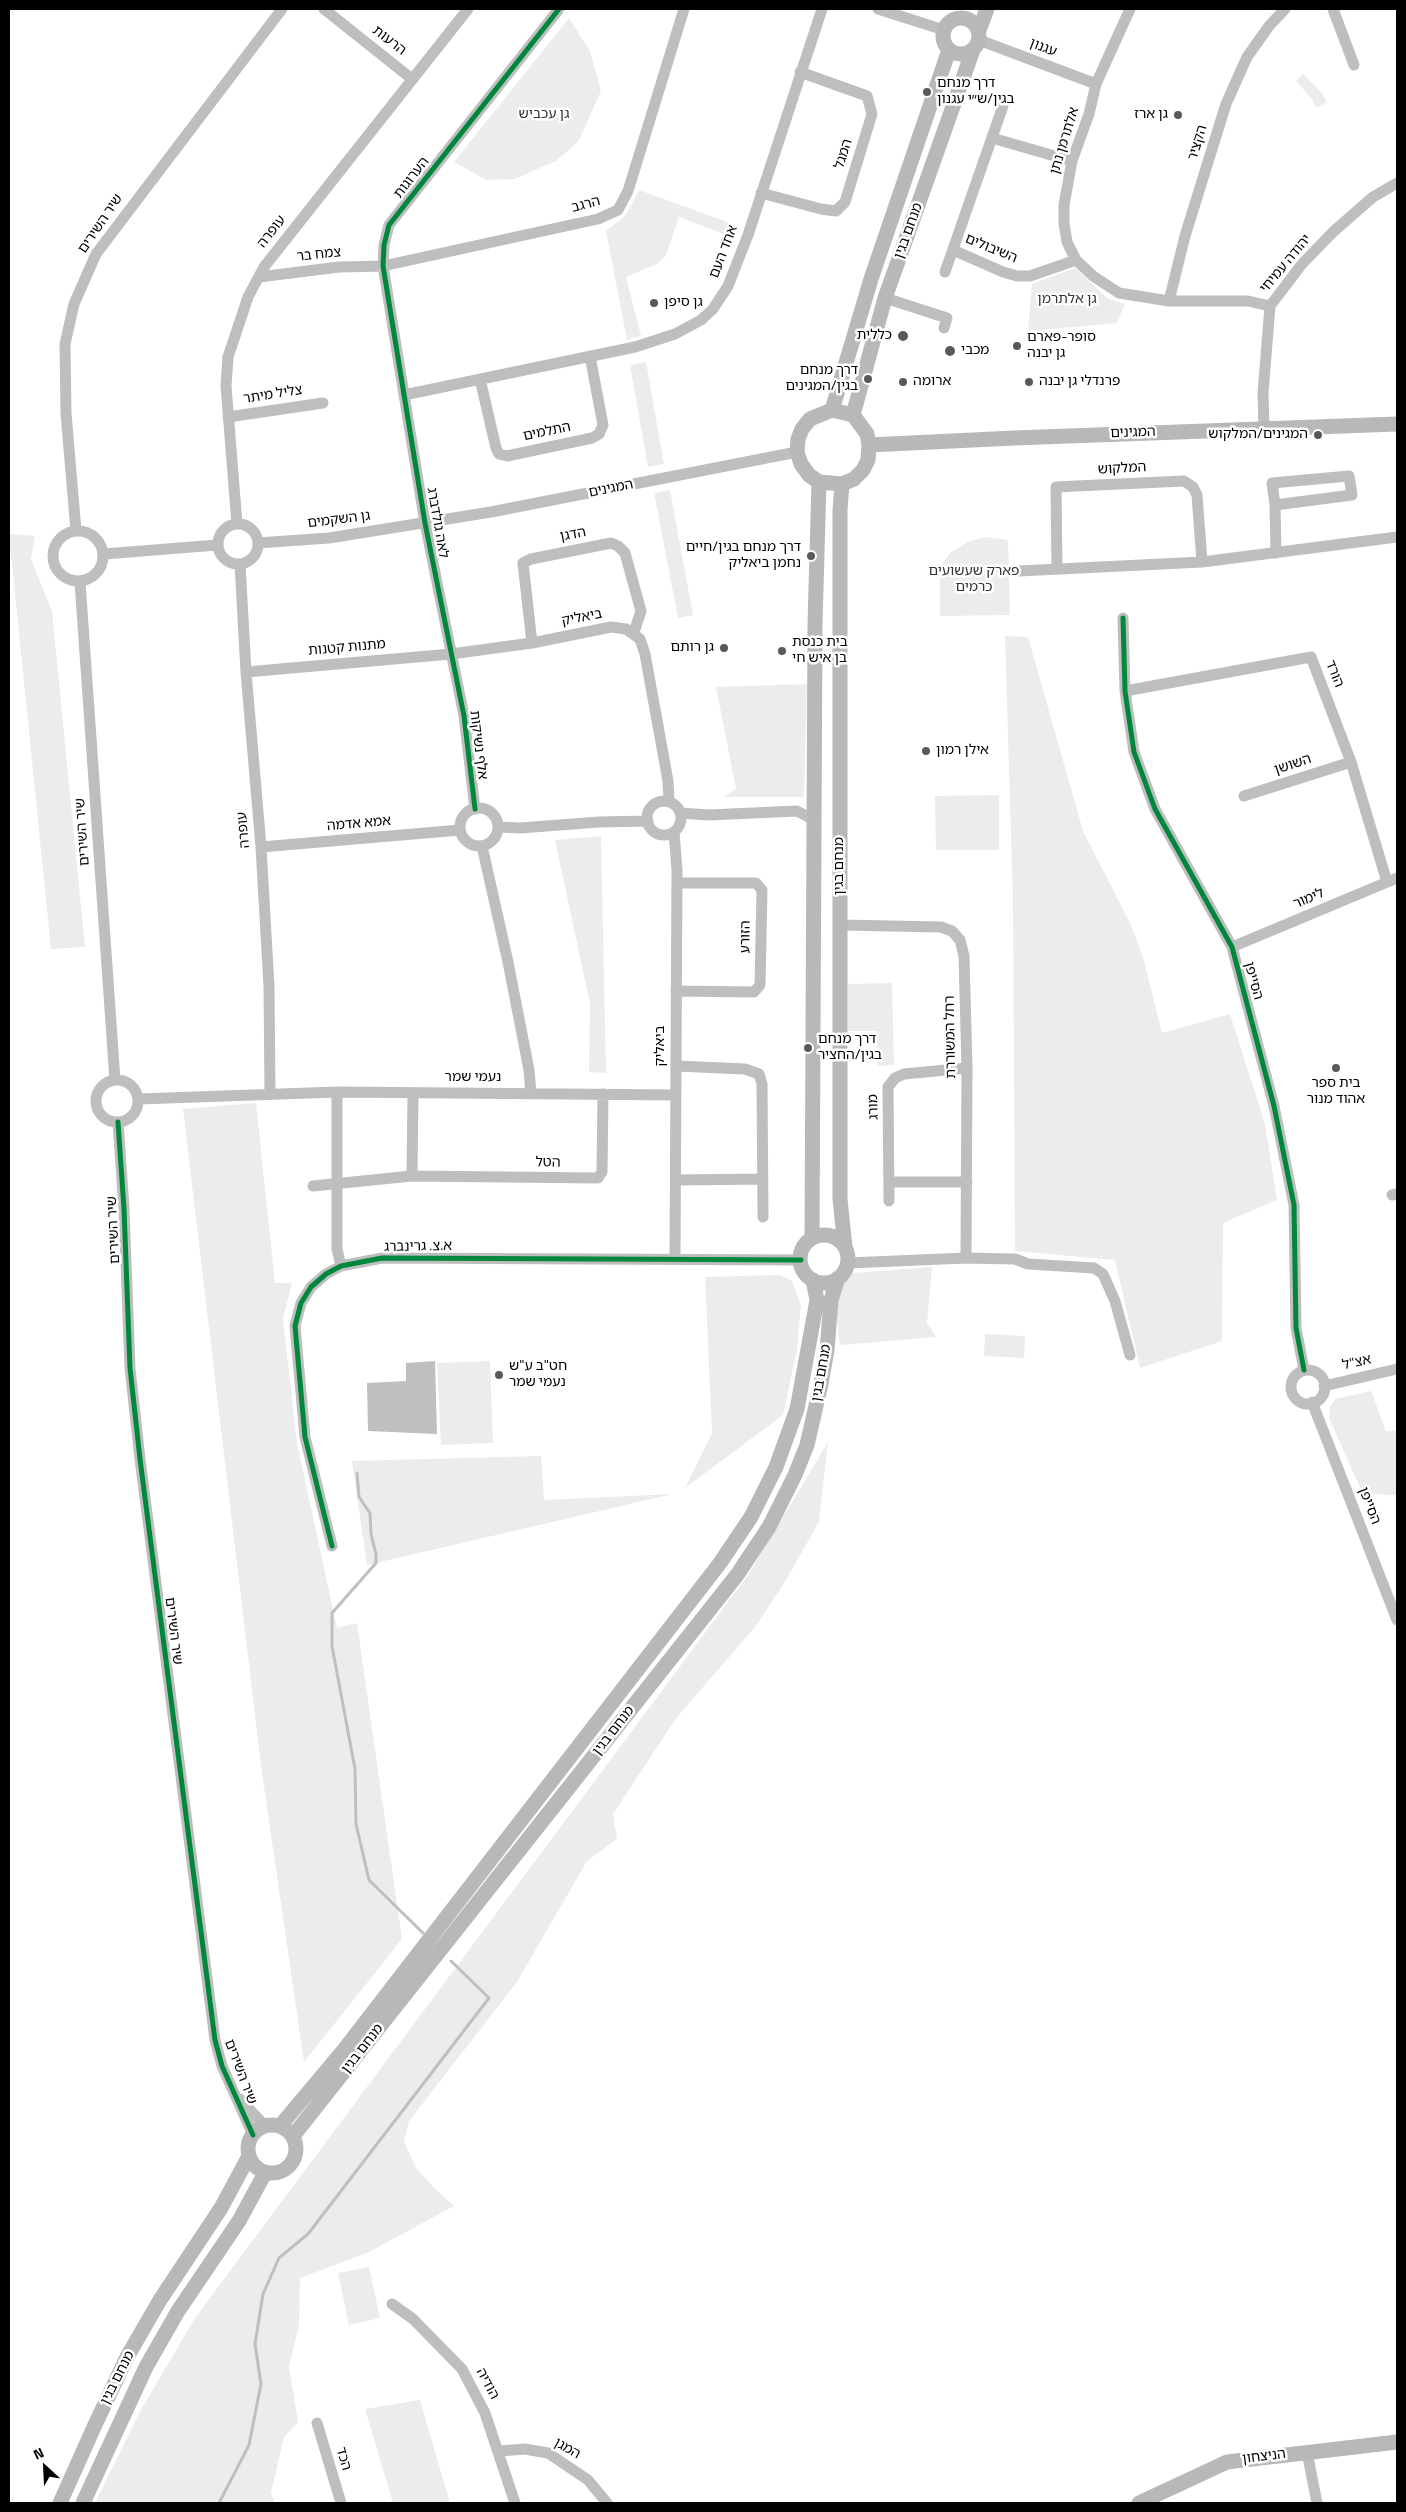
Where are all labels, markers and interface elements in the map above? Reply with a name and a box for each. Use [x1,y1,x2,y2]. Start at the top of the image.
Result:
street label: הרעות [369,23,409,59]
street label: עגנון [1027,35,1059,61]
place label: דרך מנחם בגין/ש״י עגנון [937,76,1014,108]
marker: דרך מנחם בגין/ש״י עגנון [921,86,933,98]
street label: אלתרמן נתן [1047,105,1083,177]
park label: גן עכביש [519,107,569,123]
place label: גן ארז [1134,107,1168,123]
marker: גן ארז [1172,109,1184,121]
street label: הקציר [1185,123,1211,163]
street label: המגל [832,137,856,171]
street label: הערוגות [391,154,433,202]
street label: שיר השירים [75,191,127,257]
street label: הרגב [570,193,602,217]
street label: מנחם בגין [891,201,927,261]
street label: עופרה [254,212,290,252]
street label: אחד העם [706,223,742,281]
street label: השיבולים [962,231,1020,267]
street label: יהודה עמיחי [1257,231,1315,297]
street label: צמח בר [296,244,342,266]
park label: גן אלתרמן [1037,292,1097,308]
place label: גן סיפן [664,295,703,311]
marker: גן סיפן [648,297,660,309]
place label: כללית [857,328,892,344]
marker: כללית [896,329,910,343]
place label: סופר-פארם גן יבנה [1027,330,1096,362]
marker: סופר-פארם גן יבנה [1011,340,1023,352]
place label: מכבי [961,343,989,359]
marker: מכבי [943,344,957,358]
place label: דרך מנחם בגין/המגינים [785,363,858,396]
marker: דרך מנחם בגין/המגינים [862,373,874,385]
place label: ארומה [913,374,951,390]
place label: פרנדלי גן יבנה [1039,374,1120,390]
marker: ארומה [897,376,909,388]
marker: פרנדלי גן יבנה [1023,376,1035,388]
street label: צליל מיתר [242,382,304,408]
street label: התלמים [522,419,572,445]
street label: המגינים [1110,424,1156,442]
place label: המגינים/המלקוש [1208,427,1308,443]
marker: המגינים/המלקוש [1312,429,1324,441]
street label: המלקוש [1097,459,1147,479]
street label: המגינים [587,476,635,502]
street label: לאה גולדברג [422,486,452,560]
street label: גן השקמים [307,508,371,532]
street label: הדגן [559,524,587,546]
place label: דרך מנחם בגין/חיים נחמן ביאליק [686,540,801,572]
marker: דרך מנחם בגין/חיים נחמן ביאליק [805,550,817,562]
park label: פארק שעשועים כרמים [929,564,1019,596]
street label: ביאליק [560,606,604,630]
place label: בית כנסת בן איש חי [792,635,848,668]
street label: מתנות קטנות [308,636,386,660]
place label: גן רותם [670,640,714,656]
marker: גן רותם [718,642,730,654]
marker: בית כנסת בן איש חי [776,645,788,657]
street label: הורד [1321,658,1347,690]
street label: אלף נשיקות [465,709,491,781]
place label: אילן רמון [936,743,989,759]
marker: אילן רמון [920,745,932,757]
street label: השושן [1272,751,1314,779]
street label: שיר השירים [72,798,94,866]
street label: עופרה [234,811,254,849]
street label: אמא אדמה [326,813,392,835]
street label: מנחם בגין [832,837,848,895]
street label: לימור [1291,885,1327,913]
street label: הזורע [737,920,755,954]
street label: הסייפן [1240,960,1266,1002]
street label: רחל המשוררת [942,995,960,1079]
street label: ביאליק [653,1025,669,1067]
place label: דרך מנחם בגין/החציר [818,1032,882,1064]
marker: דרך מנחם בגין/החציר [802,1042,814,1054]
marker: בית ספר אהוד מנור [1330,1062,1342,1074]
street label: נעמי שמר [445,1070,501,1086]
place label: בית ספר אהוד מנור [1307,1076,1365,1108]
street label: מורג [865,1094,883,1120]
street label: הטל [535,1154,561,1172]
street label: שיר השירים [104,1196,124,1264]
street label: א.צ. גרינברג [384,1238,452,1256]
street label: מנחם בגין [809,1343,835,1403]
street label: אצ"ל [1341,1352,1373,1374]
place label: חט"ב ע"ש נעמי שמר [509,1359,567,1391]
marker: חט"ב ע"ש נעמי שמר [493,1369,505,1381]
street label: הסייפן [1354,1485,1384,1527]
street label: שיר השירים [161,1596,185,1666]
street label: מנחם בגין [590,1703,638,1759]
street label: מנחם בגין [339,2021,387,2077]
street label: שיר השירים [220,2037,260,2107]
street label: מנחם בגין [97,2348,139,2408]
street label: הודיה [472,2365,502,2403]
street label: המגן [551,2435,583,2463]
text: N [30,2441,47,2465]
north arrow [20,2442,70,2492]
street label: הכד [332,2445,354,2473]
street label: הניצחון [1241,2446,1287,2468]

